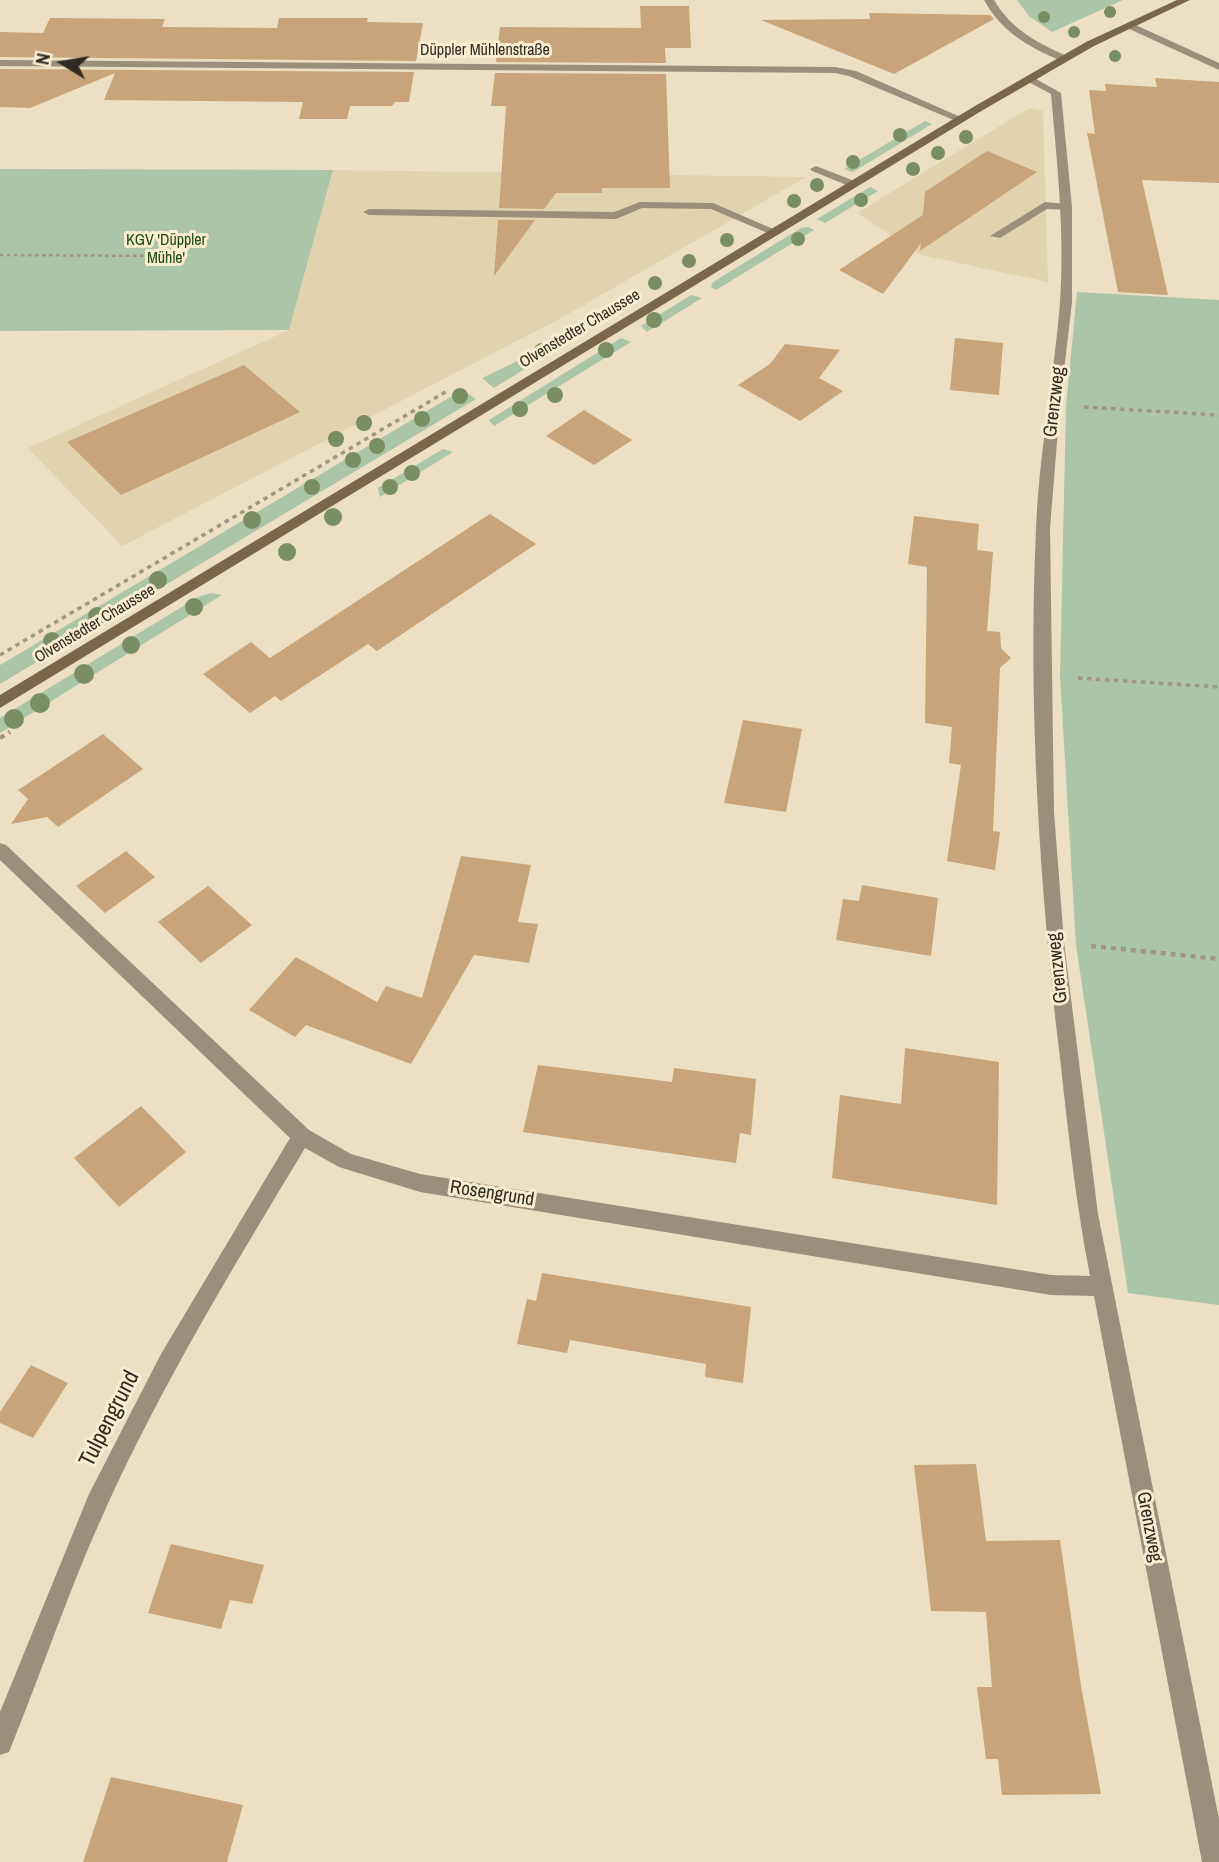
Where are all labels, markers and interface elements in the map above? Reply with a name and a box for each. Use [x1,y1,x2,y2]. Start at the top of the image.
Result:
north arrow [28,28,98,98]
street label: Düppler Mühlenstraße [420,41,550,61]
text: N [29,51,56,67]
park label: KGV 'Düppler Mühle' [126,231,206,269]
street label: Olvenstedter Chaussee [516,285,644,373]
street label: Grenzweg [1039,365,1071,439]
street label: Olvenstedter Chaussee [31,580,159,668]
street label: Grenzweg [1043,932,1073,1004]
street label: Rosengrund [448,1176,536,1212]
street label: Tulpengrund [74,1366,146,1472]
street label: Grenzweg [1131,1490,1167,1564]

